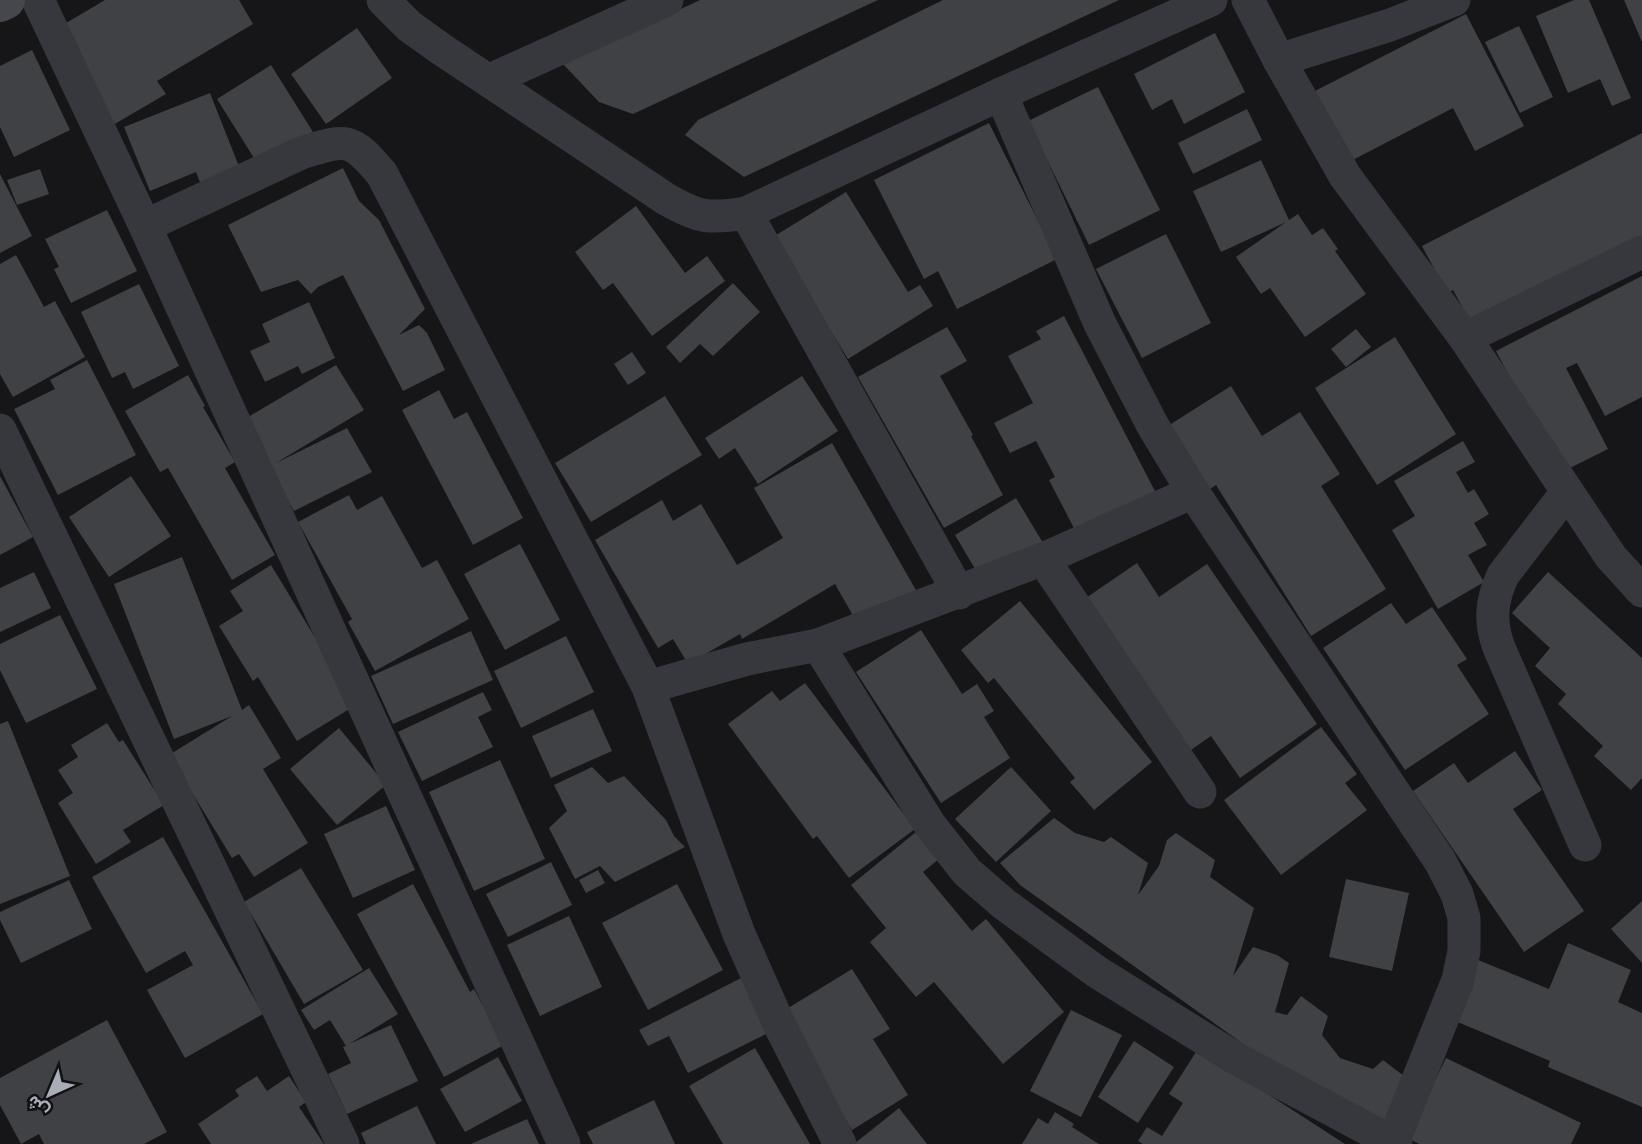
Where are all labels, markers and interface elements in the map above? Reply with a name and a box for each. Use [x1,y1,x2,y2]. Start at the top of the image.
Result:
north arrow [14,1060,84,1130]
text: ش [21,1091,54,1124]

